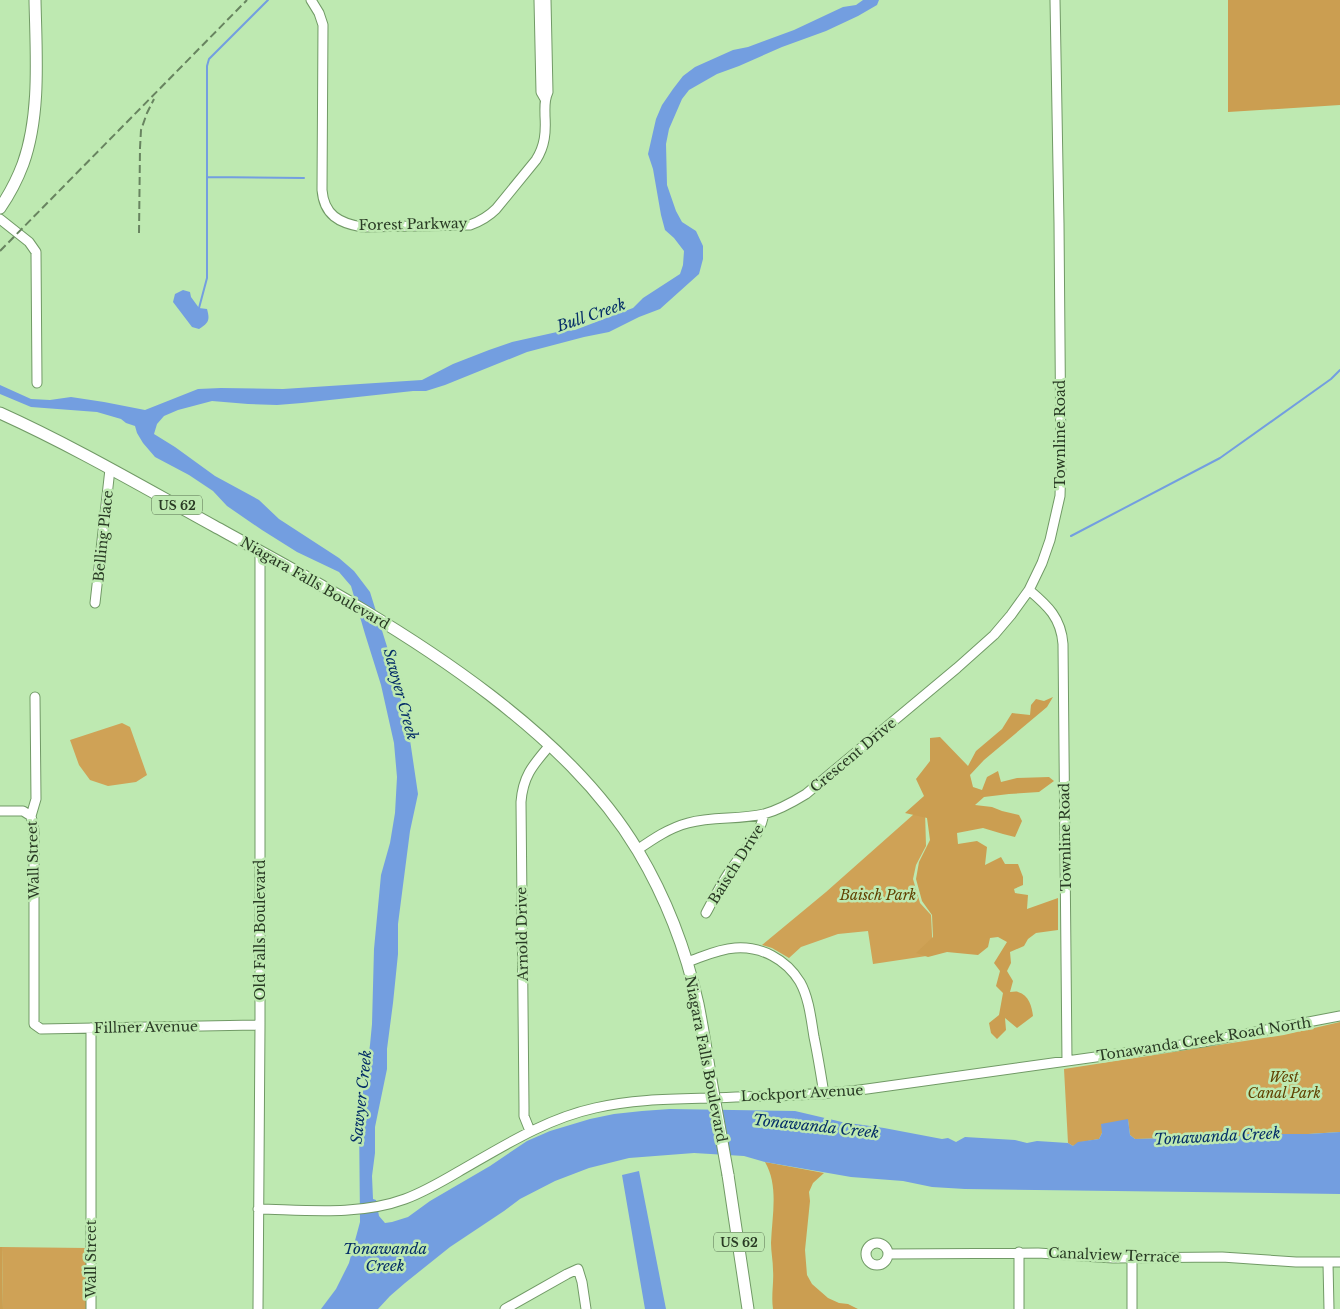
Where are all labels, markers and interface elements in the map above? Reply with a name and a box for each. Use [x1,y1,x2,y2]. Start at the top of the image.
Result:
street label: Forest Parkway [358,214,468,234]
water label: Bull Creek [553,294,628,336]
street label: Townline Road [1051,379,1069,488]
street label: Belling Place [89,489,117,583]
road number: US 62 [152,496,202,514]
street label: Niagara Falls Boulevard [237,533,393,633]
water label: Sawyer Creek [380,646,422,742]
street label: Crescent Drive [806,714,900,796]
street label: Townline Road [1055,782,1075,891]
street label: Wall Street [23,820,43,900]
street label: Baisch Drive [704,821,768,907]
street label: Old Falls Boulevard [251,859,269,1001]
park label: Baisch Park [839,886,916,904]
street label: Arnold Drive [512,887,532,982]
street label: Niagara Falls Boulevard [681,974,731,1144]
street label: Tonawanda Creek Road North [1096,1013,1313,1065]
street label: Fillner Avenue [94,1017,198,1037]
water label: Sawyer Creek [347,1049,375,1145]
park label: West Canal Park [1247,1068,1321,1102]
street label: Lockport Avenue [740,1081,864,1105]
water label: Tonawanda Creek [752,1110,880,1142]
water label: Tonawanda Creek [1153,1123,1281,1149]
street label: Wall Street [82,1219,100,1299]
road number: US 62 [714,1232,764,1252]
water label: Tonawanda Creek [343,1239,427,1275]
street label: Canalview Terrace [1048,1244,1180,1266]

